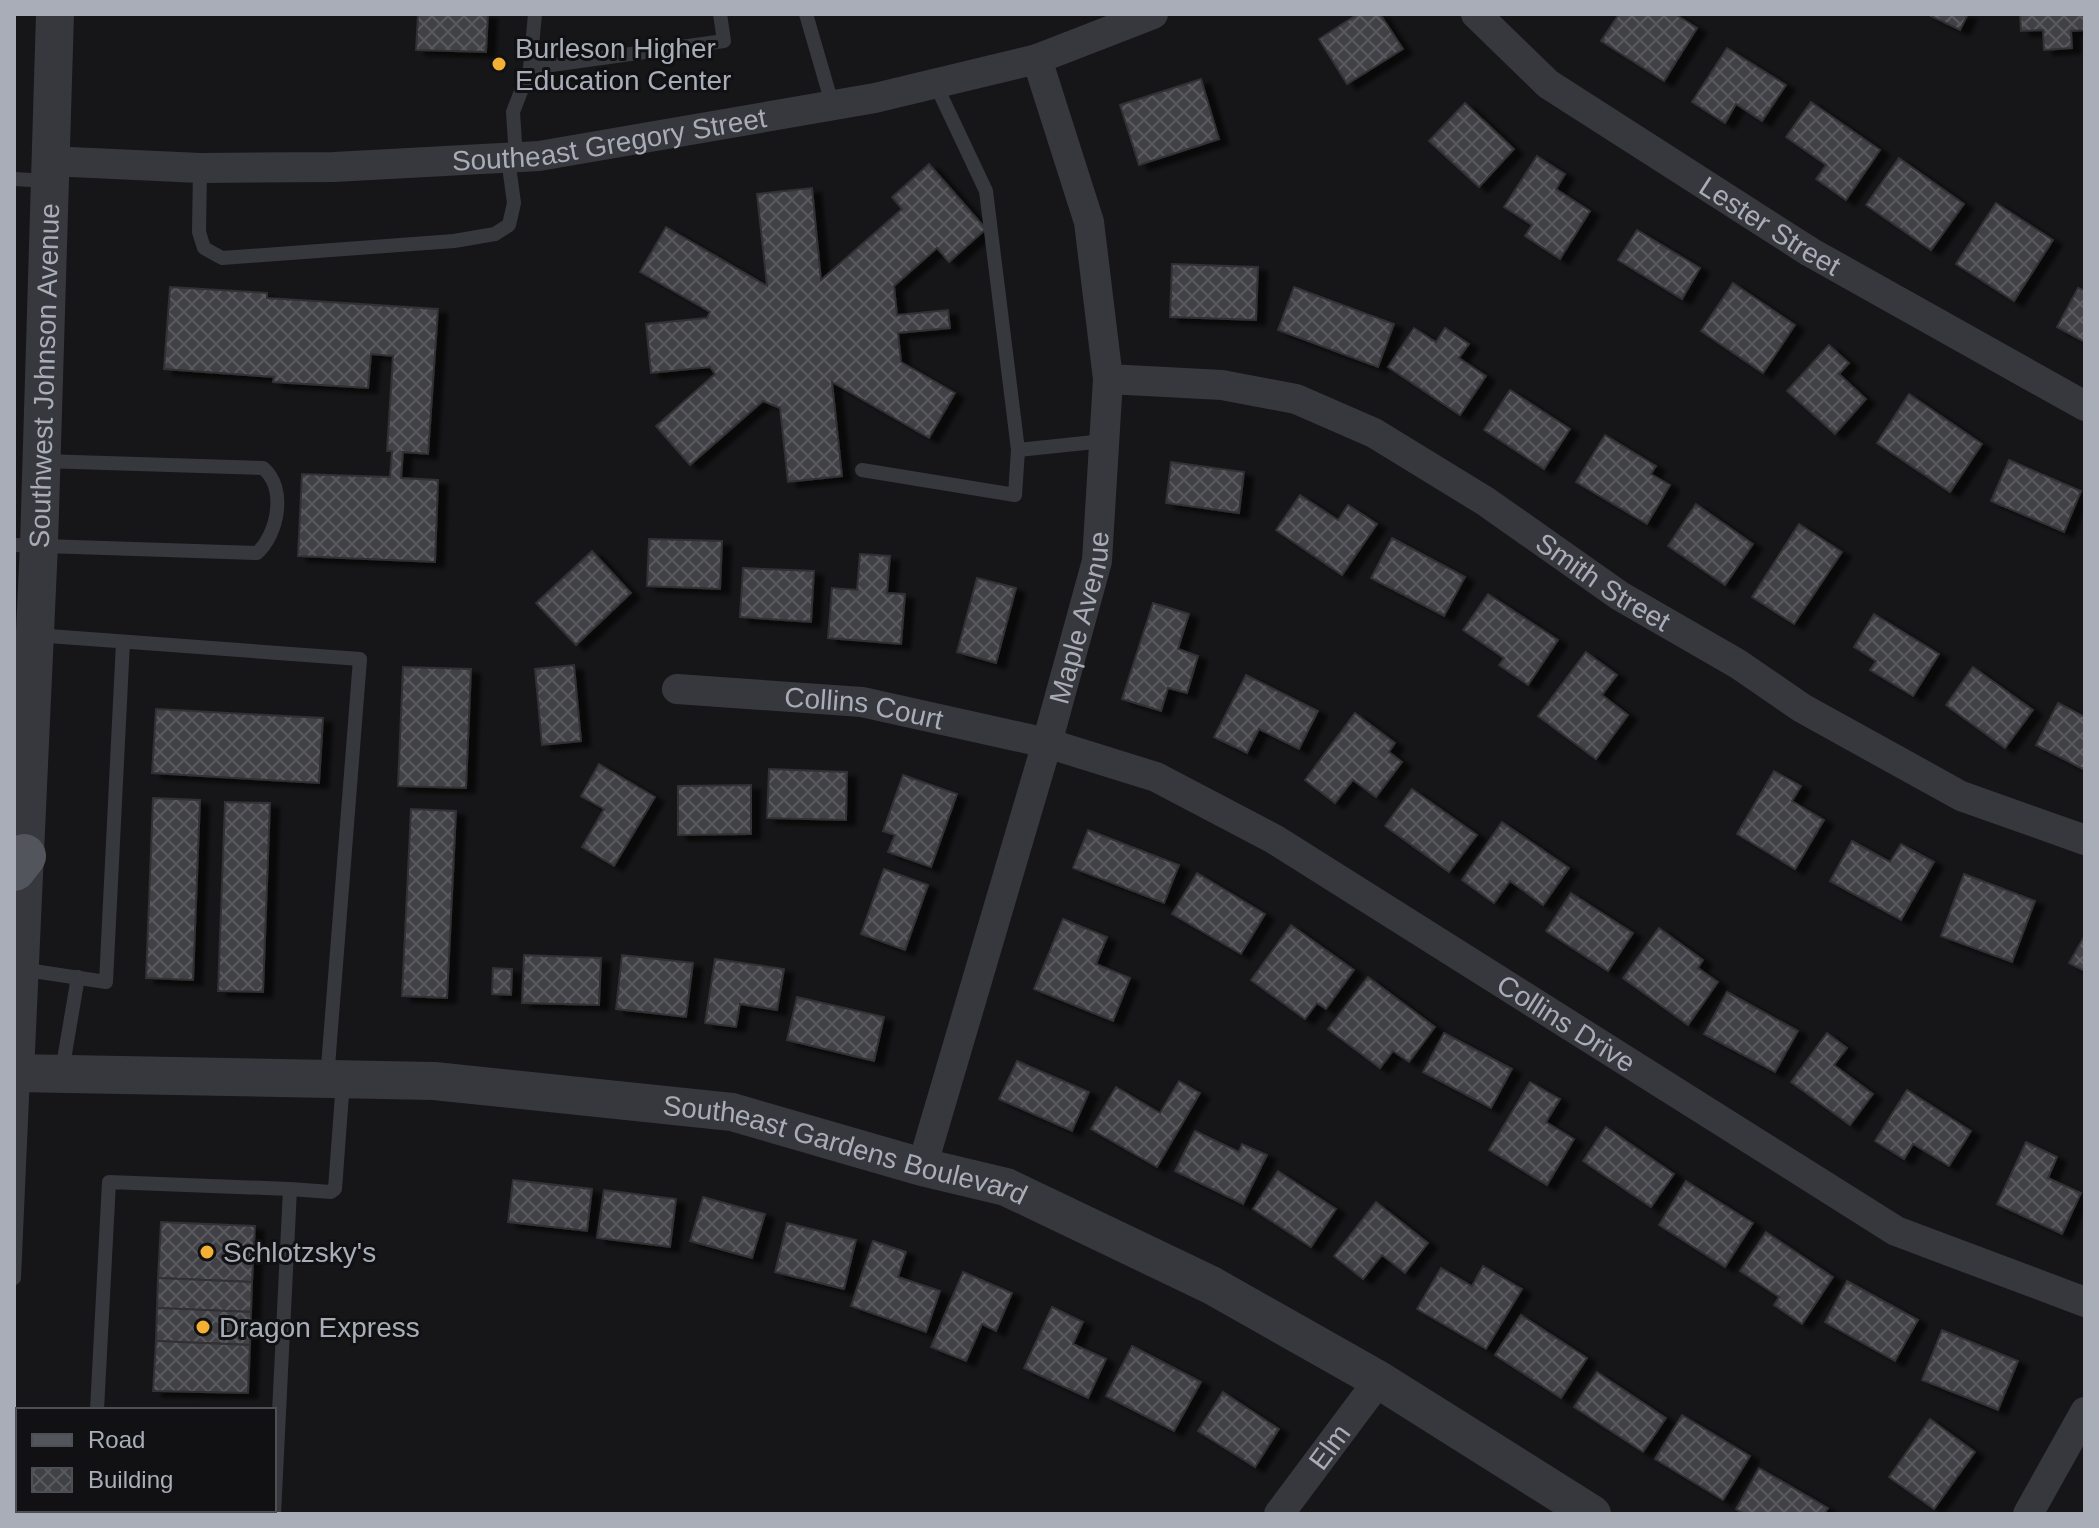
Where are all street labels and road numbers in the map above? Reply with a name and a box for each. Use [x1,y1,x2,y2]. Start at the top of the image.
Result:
street label: Southeast Gregory Street [451,102,769,177]
street label: Lester Street [1694,170,1846,282]
street label: Southwest Johnson Avenue [24,203,65,549]
street label: Smith Street [1530,527,1676,638]
street label: Maple Avenue [1044,530,1115,707]
street label: Collins Court [783,682,946,736]
street label: Collins Drive [1491,969,1641,1079]
street label: Southeast Gardens Boulevard [661,1090,1032,1211]
street label: Elm [1303,1418,1356,1476]

